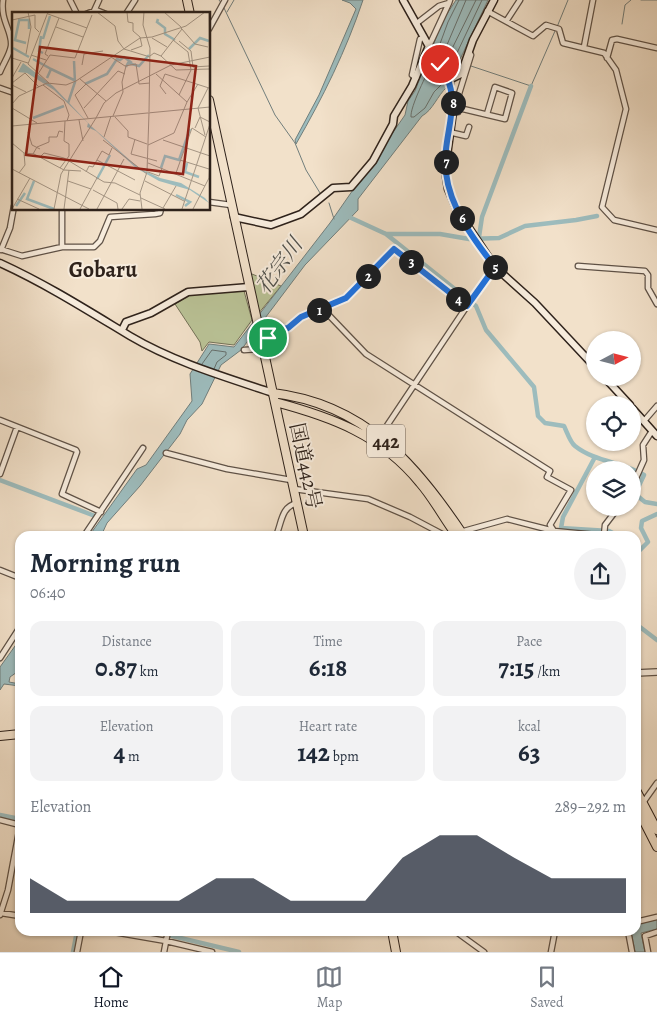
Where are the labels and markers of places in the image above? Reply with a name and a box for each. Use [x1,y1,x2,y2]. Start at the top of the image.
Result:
pin [419,43,461,85]
pin: 8 [440,90,466,116]
pin: 7 [434,150,458,174]
pin: 6 [450,206,474,230]
pin: 3 [398,250,424,274]
pin: 5 [482,254,508,280]
pin: 2 [356,264,380,288]
pin: 4 [446,286,470,312]
pin: 1 [306,298,332,322]
pin [247,317,289,359]

